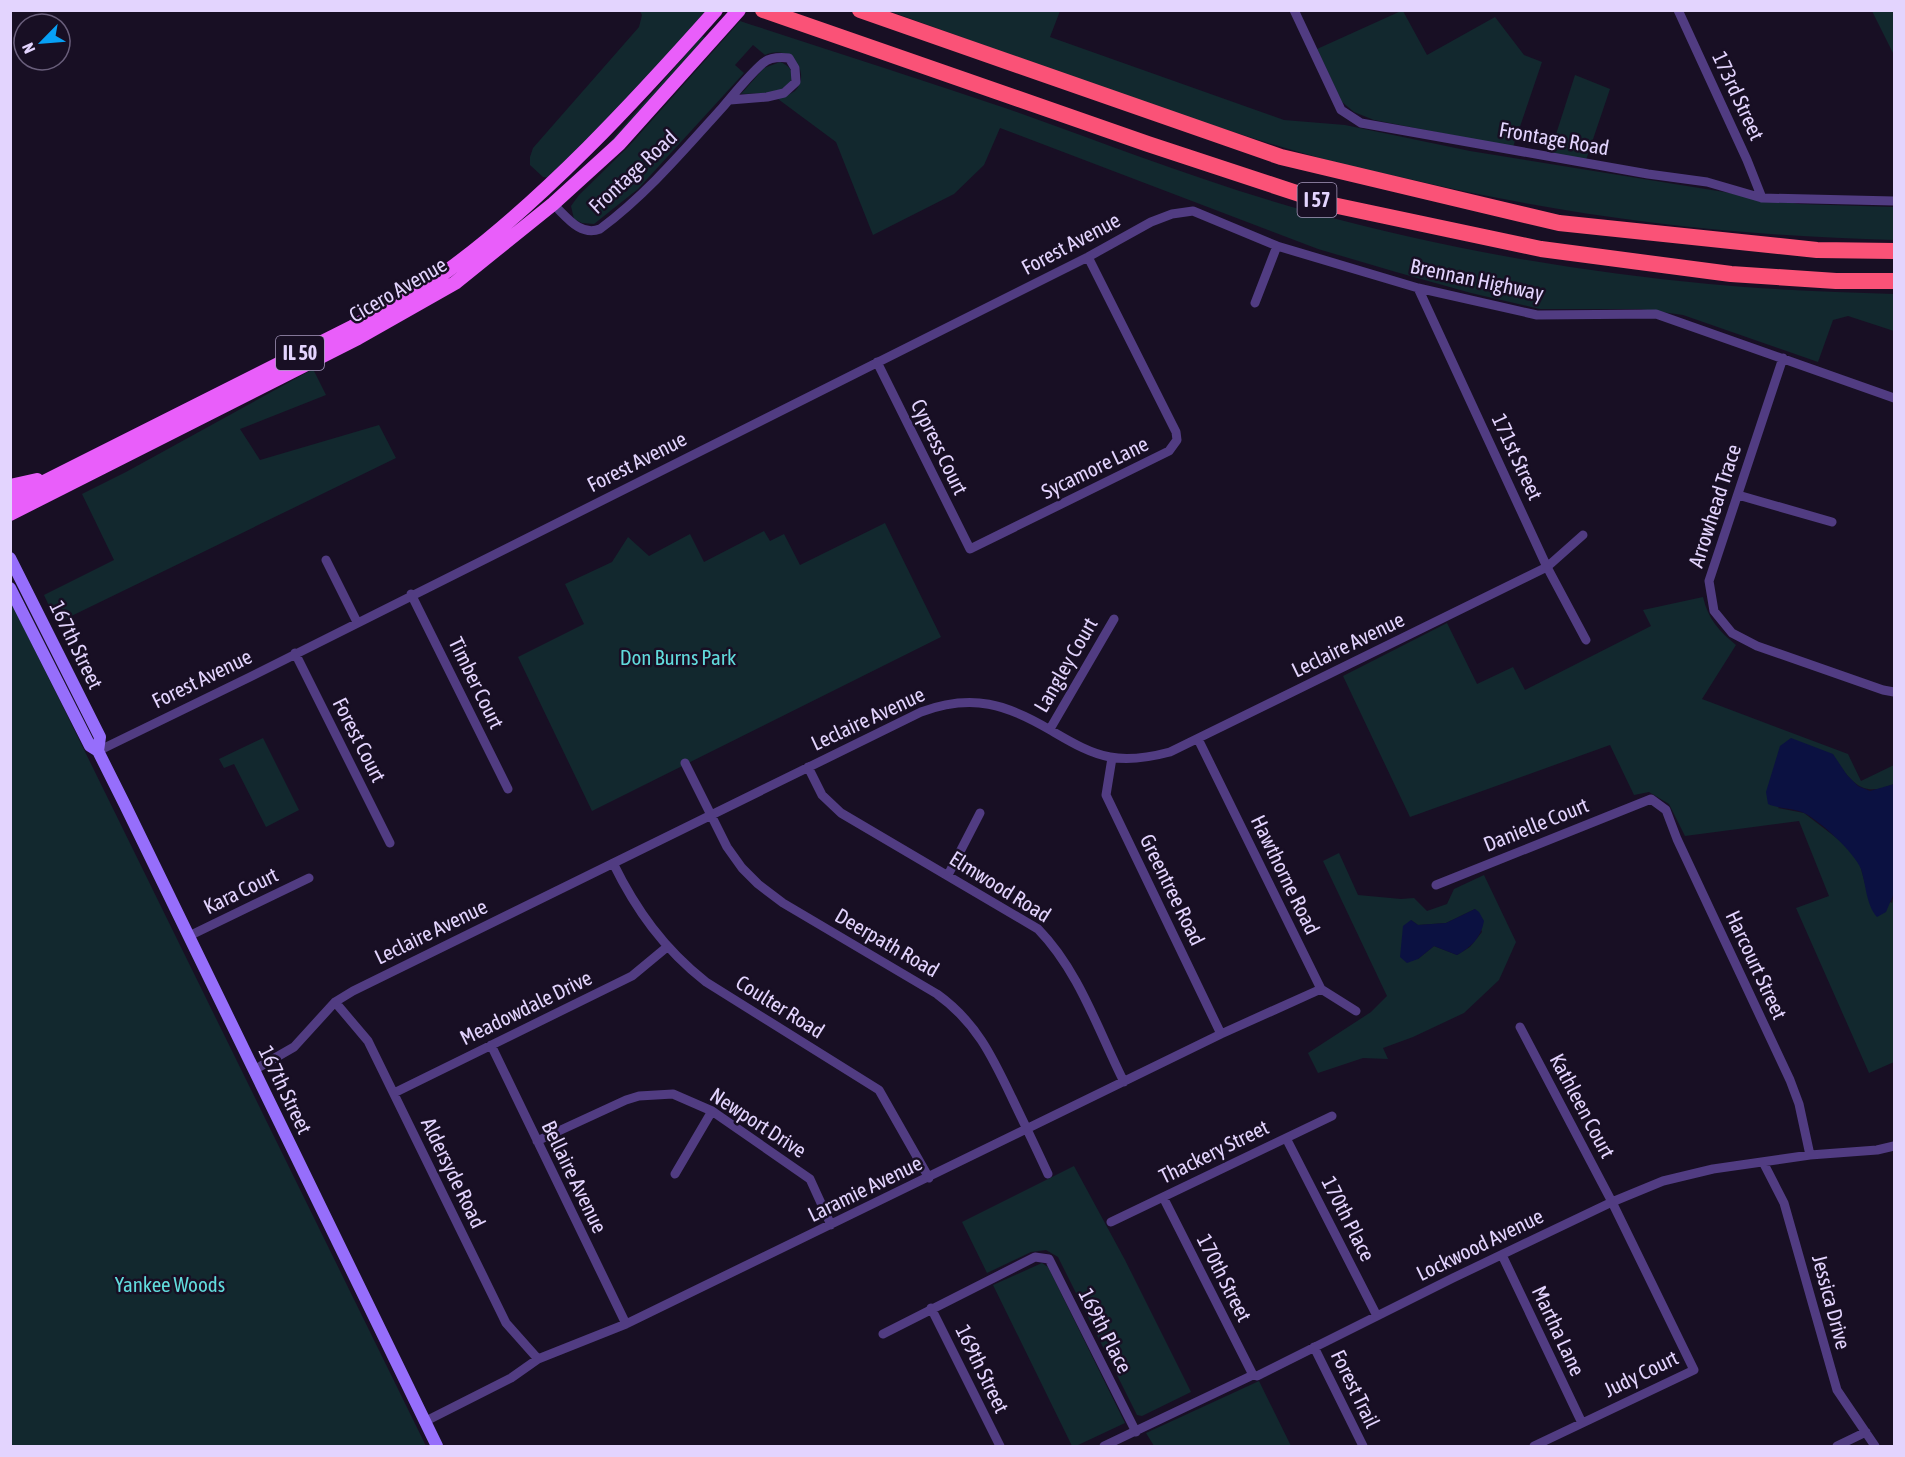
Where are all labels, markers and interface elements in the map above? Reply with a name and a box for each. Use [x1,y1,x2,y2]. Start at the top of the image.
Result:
north arrow [12,12,72,72]
text: N [18,40,39,56]
street label: 173rd Street [1708,48,1770,144]
street label: Frontage Road [1497,117,1611,159]
street label: Frontage Road [583,125,681,218]
road number: I 57 [1298,183,1336,217]
street label: Forest Avenue [1017,207,1124,279]
street label: Cicero Avenue [344,252,451,327]
street label: Brennan Highway [1408,253,1546,305]
road number: IL 50 [276,336,324,370]
street label: Cypress Court [907,395,973,498]
street label: 171st Street [1488,410,1548,503]
street label: Forest Avenue [583,426,690,496]
street label: Sycamore Lane [1037,431,1152,503]
street label: Arrowhead Trace [1683,441,1745,570]
street label: 167th Street [45,597,108,692]
street label: Leclaire Avenue [1287,607,1408,682]
street label: Langley Court [1029,613,1102,716]
street label: Timber Court [444,633,509,732]
street label: Forest Avenue [148,644,255,713]
park label: Don Burns Park [620,645,736,669]
street label: Leclaire Avenue [807,681,928,755]
street label: Forest Court [328,693,391,786]
street label: Danielle Court [1480,792,1592,856]
street label: Hawthorne Road [1247,811,1325,938]
street label: Greentree Road [1136,830,1210,949]
street label: Elmwood Road [946,846,1055,927]
street label: Kara Court [200,862,282,918]
street label: Leclaire Avenue [370,894,491,969]
street label: Deerpath Road [831,903,944,981]
street label: Harcourt Street [1721,907,1792,1023]
street label: Meadowdale Drive [456,965,595,1049]
street label: Coulter Road [732,970,829,1043]
street label: 167th Street [254,1042,317,1137]
street label: Kathleen Court [1545,1049,1620,1162]
street label: Newport Drive [706,1082,811,1162]
street label: Aldersyde Road [417,1114,491,1232]
street label: Thackery Street [1155,1114,1272,1188]
street label: Bellaire Avenue [537,1116,612,1237]
street label: Laramie Avenue [804,1150,926,1226]
street label: 170th Place [1317,1172,1380,1265]
street label: Lockwood Avenue [1412,1203,1547,1285]
street label: 170th Street [1193,1230,1257,1325]
street label: Jessica Drive [1808,1252,1856,1352]
park label: Yankee Woods [115,1272,225,1296]
street label: Martha Lane [1528,1282,1590,1379]
street label: 169th Place [1074,1284,1137,1377]
street label: 169th Street [951,1321,1014,1416]
street label: Judy Court [1599,1345,1682,1401]
street label: Forest Trail [1327,1346,1385,1432]

